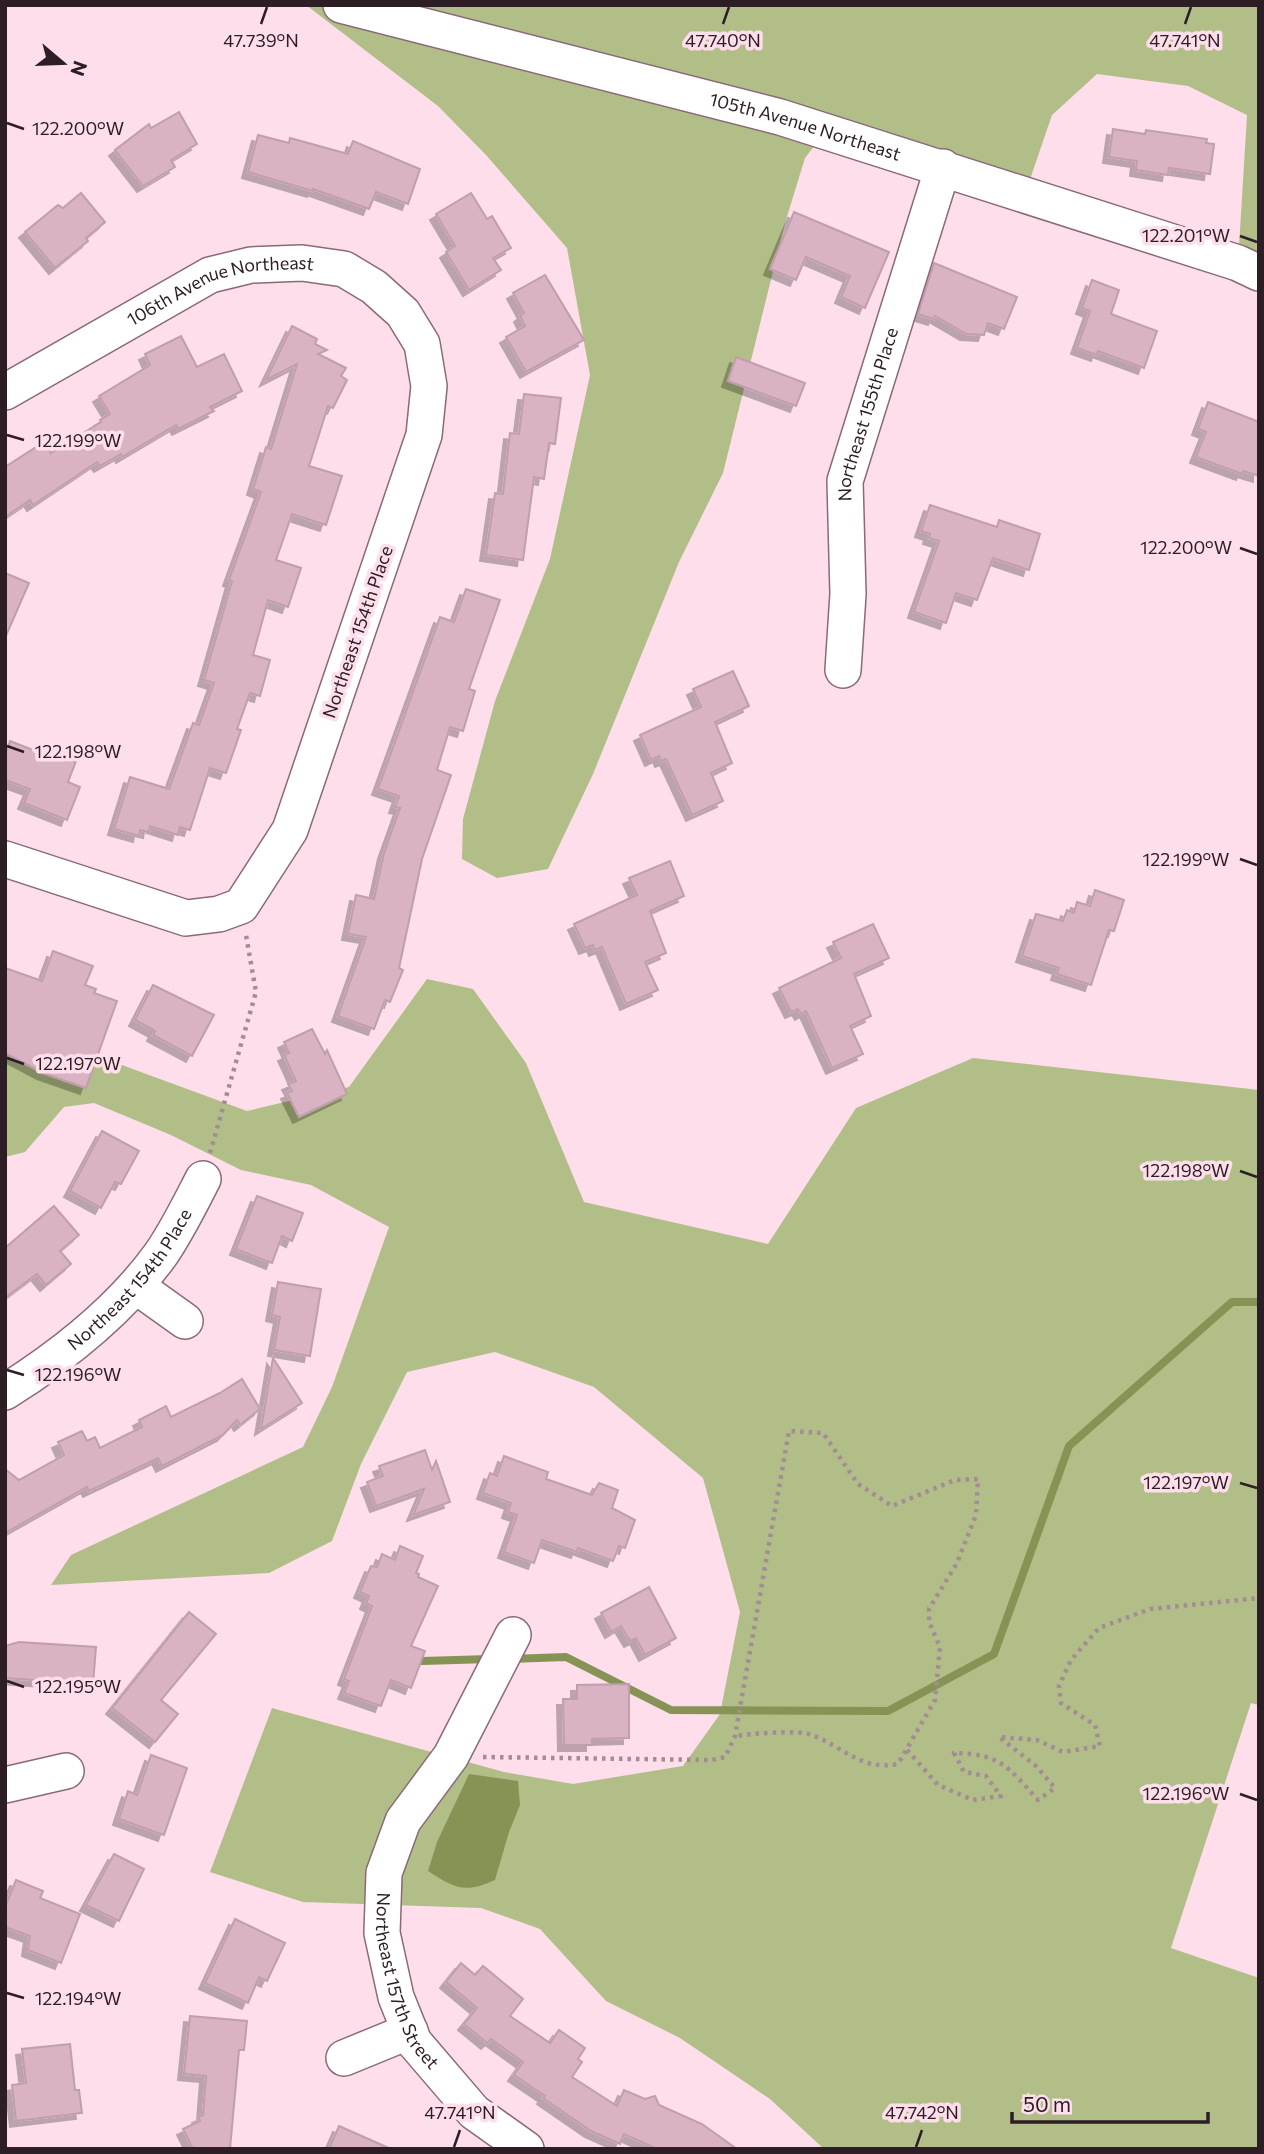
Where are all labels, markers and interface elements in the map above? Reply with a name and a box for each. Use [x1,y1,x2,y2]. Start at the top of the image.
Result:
north arrow [28,28,98,98]
text: 47.739°N [223,29,299,51]
text: 47.740°N [685,29,761,51]
text: 47.741°N [1149,29,1221,51]
text: N [66,58,93,79]
street label: 105th Avenue Northeast [708,88,904,165]
text: 122.200°W [32,117,124,139]
text: 122.201°W [1142,224,1230,246]
street label: 106th Avenue Northeast [123,251,316,330]
street label: Northeast 155th Place [833,325,902,502]
text: 122.199°W [35,429,121,451]
text: 122.200°W [1140,536,1232,558]
street label: Northeast 154th Place [317,543,397,721]
text: 122.198°W [35,740,121,762]
text: 122.199°W [1143,848,1229,870]
text: 122.197°W [35,1052,121,1074]
text: 122.198°W [1143,1159,1229,1181]
street label: Northeast 154th Place [63,1205,196,1354]
text: 122.196°W [35,1363,121,1385]
text: 122.197°W [1143,1471,1229,1493]
text: 122.195°W [35,1675,121,1697]
text: 122.196°W [1143,1782,1229,1804]
street label: Northeast 157th Street [372,1892,444,2073]
text: 122.194°W [35,1987,121,2009]
scale bar [1012,2080,1208,2124]
text: 50 m [1023,2091,1071,2116]
text: 47.741°N [424,2101,496,2123]
text: 47.742°N [885,2101,959,2123]

